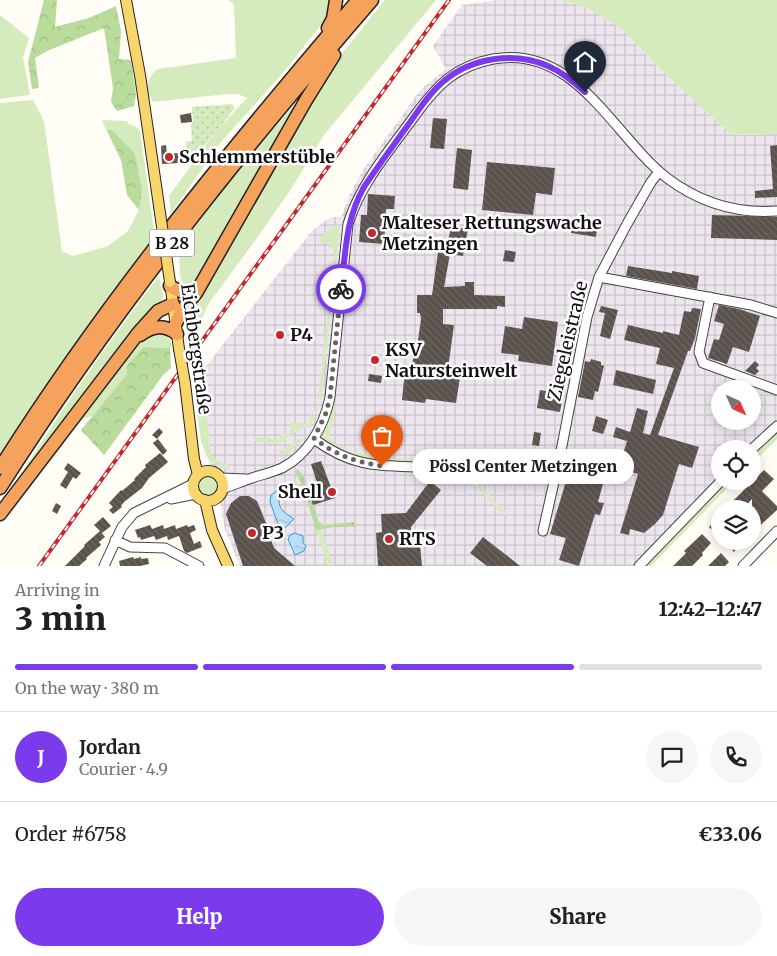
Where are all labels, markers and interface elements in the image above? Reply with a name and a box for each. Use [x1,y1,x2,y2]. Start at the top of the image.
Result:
pin [564,41,606,92]
icon: home [571,48,599,76]
place label: Schlemmerstüble [179,145,335,168]
marker: Schlemmerstüble [163,151,175,163]
place label: Malteser Rettungswache Metzingen [382,211,602,255]
marker: Malteser Rettungswache Metzingen [366,227,378,239]
road number: B 28 [150,230,194,256]
courier [316,264,366,314]
icon: bike [327,275,355,303]
street label: Ziegeleistraße [543,279,592,403]
street label: Eichbergstraße [176,282,217,416]
place label: P4 [290,323,313,346]
marker: P4 [274,329,286,341]
place label: KSV Natursteinwelt [385,338,518,382]
marker: KSV Natursteinwelt [369,354,381,366]
north arrow [711,380,761,430]
map controls [711,380,761,550]
pin [361,415,403,466]
icon: bag [368,422,396,450]
button: locate [711,440,761,490]
callout: Pössl Center Metzingen [412,448,634,484]
text: Pössl Center Metzingen [429,456,617,476]
place label: Shell [278,480,322,503]
marker: Shell [326,486,338,498]
button: layers [711,500,761,550]
place label: P3 [262,521,284,544]
marker: P3 [246,527,258,539]
place label: RTS [399,527,436,550]
marker: RTS [383,533,395,545]
text: Arriving in [15,580,100,600]
text: 12:42–12:47 [658,597,762,621]
text: 3 min [15,599,106,639]
text: On the way · 380 m [15,678,159,698]
button: chat [646,731,698,783]
button: phone [710,731,762,783]
text: Jordan [79,735,141,759]
text: J [37,745,45,769]
text: Courier · 4.9 [79,759,168,779]
text: Order #6758 [15,822,126,846]
text: €33.06 [698,822,762,846]
button: Help [15,888,384,946]
button: Share [394,888,762,946]

